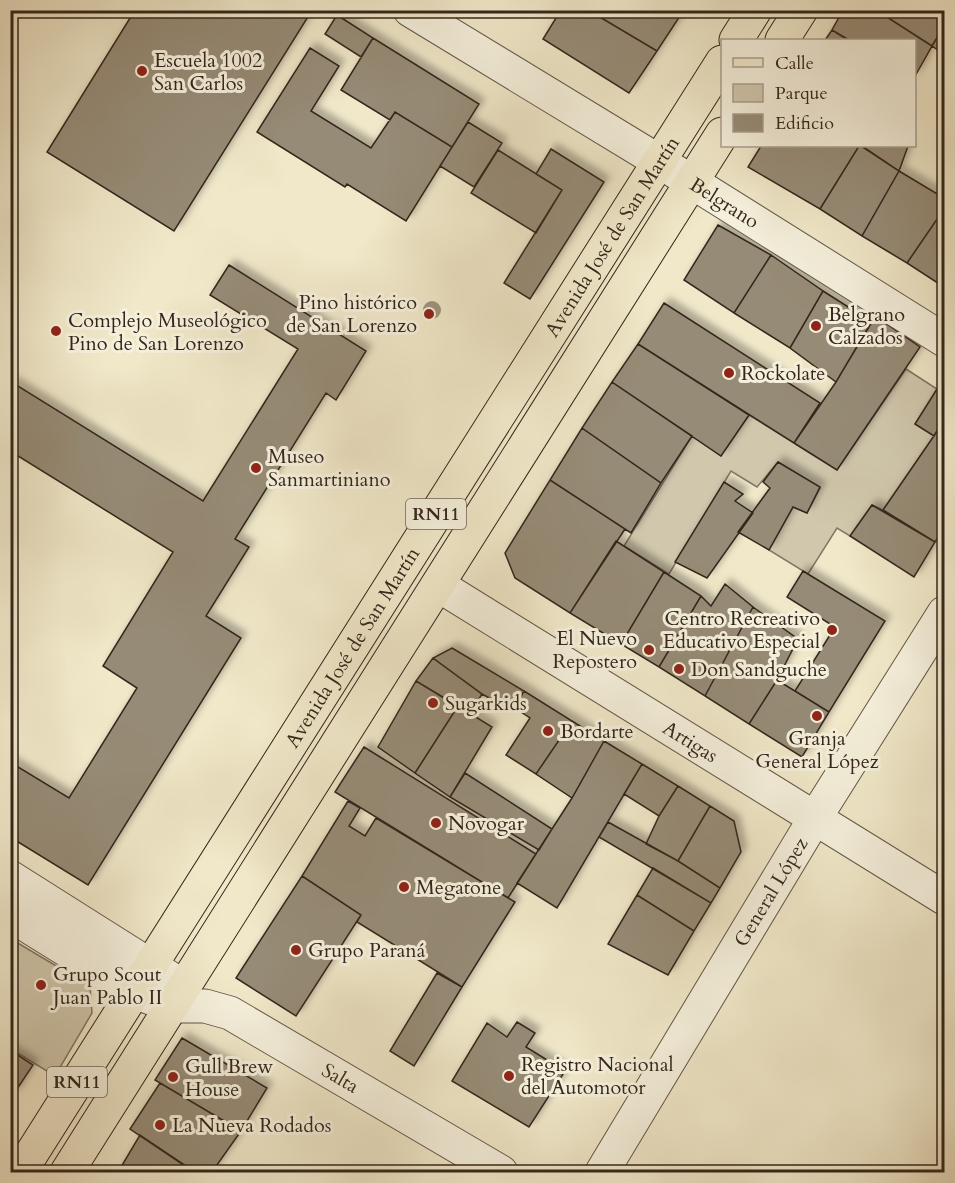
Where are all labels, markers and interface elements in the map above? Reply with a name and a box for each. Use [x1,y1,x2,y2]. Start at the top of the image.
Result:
legend [721,39,916,147]
place label: Escuela 1002 San Carlos [154,47,262,97]
text: Calle [775,51,814,76]
marker: Escuela 1002 San Carlos [135,64,149,78]
text: Parque [775,81,828,106]
text: Edificio [775,111,834,136]
street label: Avenida José de San Martín [538,130,686,342]
street label: Belgrano [685,171,765,235]
place label: Pino histórico de San Lorenzo [286,289,417,339]
place label: Belgrano Calzados [828,301,905,351]
place label: Complejo Museológico Pino de San Lorenzo [68,307,267,357]
marker: Pino histórico de San Lorenzo [422,307,436,321]
marker: Belgrano Calzados [809,319,823,333]
marker: Complejo Museológico Pino de San Lorenzo [49,324,63,338]
place label: Rockolate [741,360,825,387]
marker: Rockolate [722,366,736,380]
place label: Museo Sanmartiniano [268,443,391,493]
marker: Museo Sanmartiniano [249,461,263,475]
road number: RN11 [406,499,466,529]
street label: Avenida José de San Martín [278,541,426,753]
place label: Centro Recreativo Educativo Especial [663,605,820,655]
marker: Centro Recreativo Educativo Especial [825,623,839,637]
place label: El Nuevo Repostero [552,625,637,675]
marker: El Nuevo Repostero [642,643,656,657]
place label: Don Sandguche [691,656,827,683]
marker: Don Sandguche [672,662,686,676]
place label: Sugarkids [445,690,527,717]
marker: Sugarkids [426,696,440,710]
marker: Granja General López [810,709,824,723]
street label: Artigas [658,714,723,769]
place label: Bordarte [560,718,634,745]
marker: Bordarte [541,724,555,738]
place label: Granja General López [755,725,879,775]
place label: Novogar [448,810,525,837]
marker: Novogar [429,816,443,830]
street label: General López [727,832,814,952]
place label: Megatone [416,874,501,901]
marker: Megatone [397,880,411,894]
place label: Grupo Paraná [308,937,426,964]
marker: Grupo Paraná [289,943,303,957]
place label: Grupo Scout Juan Pablo II [50,961,162,1011]
marker: Grupo Scout Juan Pablo II [34,978,48,992]
place label: Registro Nacional del Automotor [521,1051,674,1101]
place label: Gull Brew House [185,1053,273,1103]
street label: Salta [317,1056,364,1099]
road number: RN11 [47,1067,107,1097]
marker: Registro Nacional del Automotor [502,1069,516,1083]
marker: Gull Brew House [166,1070,180,1084]
place label: La Nueva Rodados [172,1112,331,1139]
marker: La Nueva Rodados [153,1118,167,1132]

